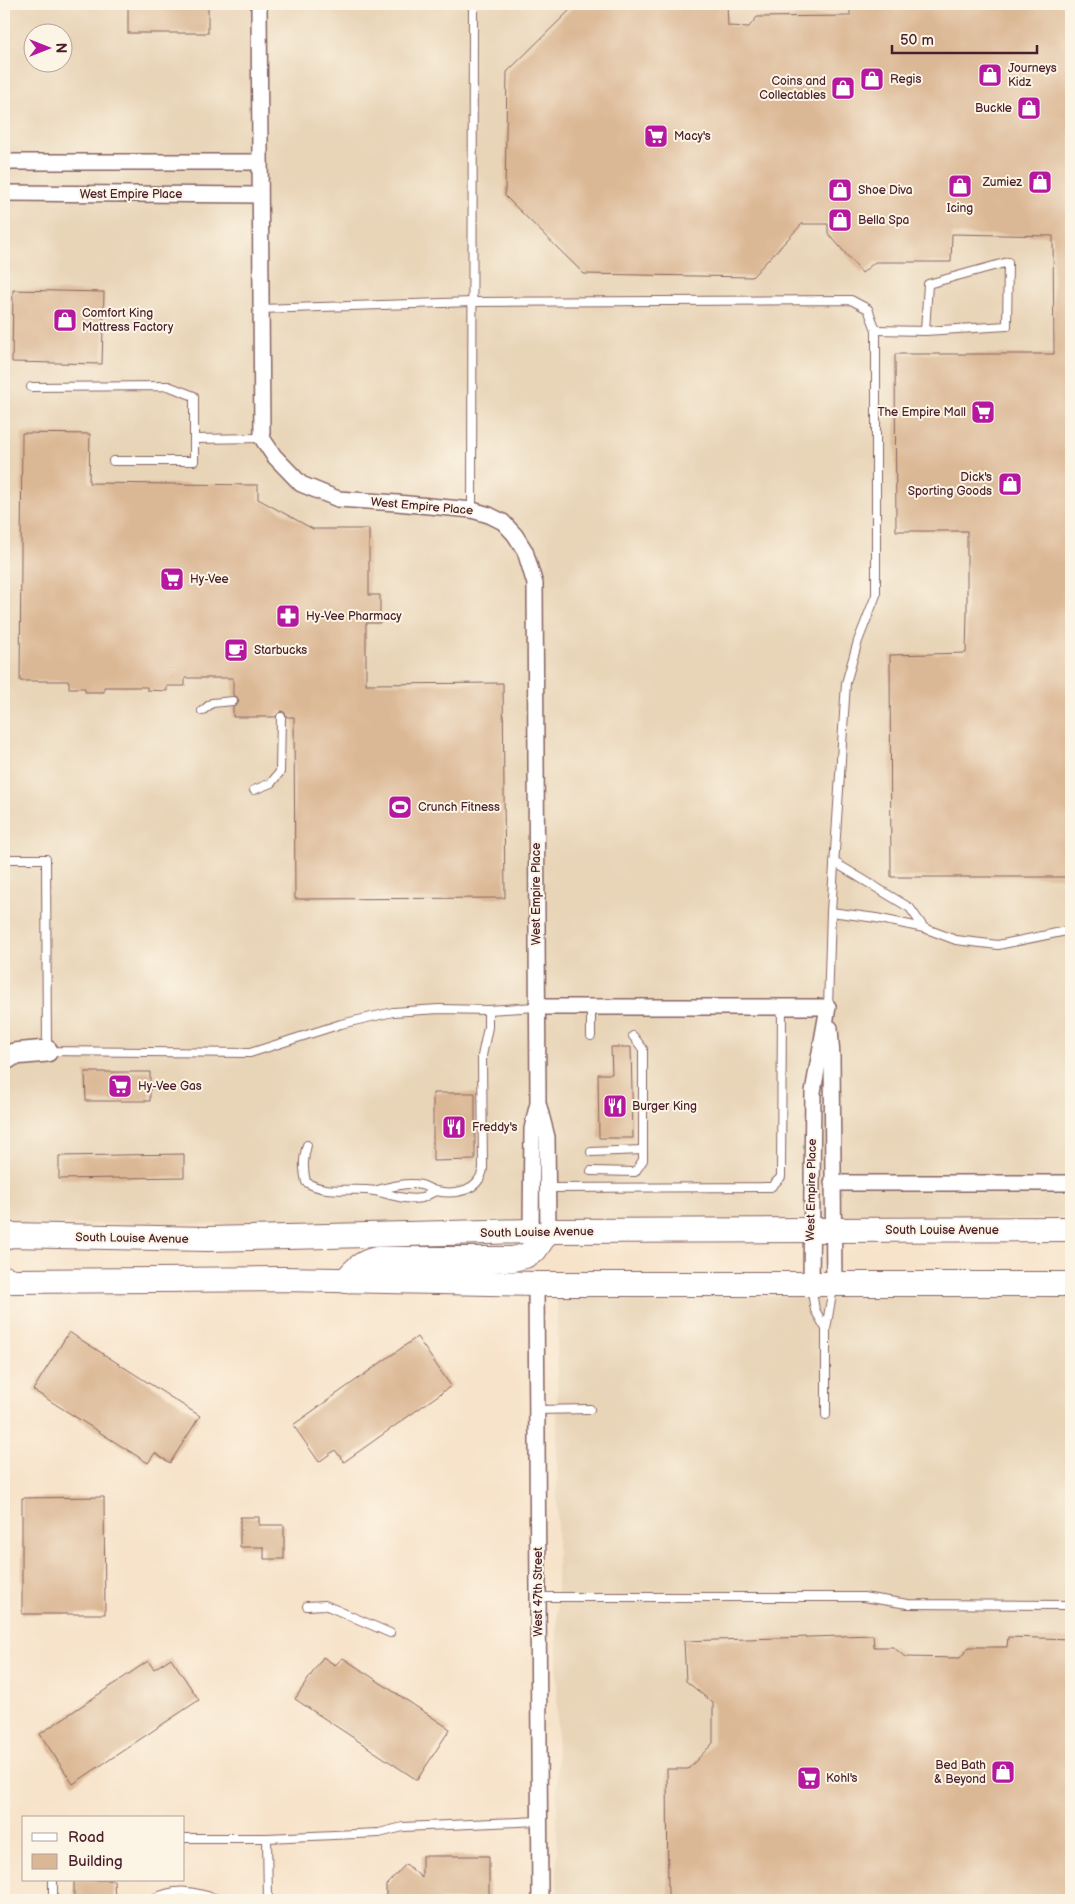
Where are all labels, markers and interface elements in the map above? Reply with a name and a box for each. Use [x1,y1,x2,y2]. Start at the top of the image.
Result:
north arrow [22,22,72,72]
scale bar [892,22,1038,54]
text: 50 m [900,31,934,50]
text: N [52,43,69,53]
place label: Journeys Kidz [1008,61,1057,90]
shop icon: Journeys Kidz [977,62,1003,88]
shop icon: Regis [859,66,885,92]
place label: Regis [890,72,921,87]
place label: Coins and Collectables [759,74,826,103]
shop icon: Coins and Collectables [830,75,856,101]
shop icon: Buckle [1016,95,1042,121]
place label: Buckle [975,101,1012,116]
supermarket icon: Macy's [643,123,669,149]
place label: Macy's [674,129,711,144]
shop icon: Zumiez [1027,169,1053,195]
shop icon: Icing [947,173,973,199]
place label: Zumiez [982,175,1022,190]
shop icon: Shoe Diva [827,177,853,203]
place label: Shoe Diva [858,183,913,198]
street label: West Empire Place [80,187,182,202]
place label: Icing [947,201,973,216]
shop icon: Bella Spa [827,207,853,233]
place label: Bella Spa [858,213,910,228]
place label: Comfort King Mattress Factory [82,306,174,335]
shop icon: Comfort King Mattress Factory [52,307,78,333]
supermarket icon: The Empire Mall [970,399,996,425]
place label: The Empire Mall [878,405,966,420]
place label: Dick's Sporting Goods [908,470,992,499]
shop icon: Dick's Sporting Goods [997,471,1023,497]
street label: West Empire Place [370,495,474,518]
supermarket icon: Hy-Vee [159,566,185,592]
place label: Hy-Vee [190,572,229,587]
pharmacy icon: Hy-Vee Pharmacy [275,603,301,629]
place label: Hy-Vee Pharmacy [306,609,402,624]
cafe icon: Starbucks [223,637,249,663]
place label: Starbucks [254,643,307,658]
sports icon: Crunch Fitness [387,794,413,820]
place label: Crunch Fitness [418,800,500,815]
street label: West Empire Place [529,843,544,945]
supermarket icon: Hy-Vee Gas [107,1073,133,1099]
place label: Hy-Vee Gas [138,1079,202,1094]
restaurant icon: Burger King [602,1093,628,1119]
place label: Burger King [632,1099,697,1114]
restaurant icon: Freddy's [441,1114,467,1140]
place label: Freddy's [472,1120,517,1135]
street label: West Empire Place [803,1139,820,1241]
street label: South Louise Avenue [885,1223,999,1238]
street label: South Louise Avenue [480,1224,594,1241]
street label: South Louise Avenue [75,1230,189,1247]
street label: West 47th Street [531,1547,546,1637]
place label: Bed Bath & Beyond [934,1758,986,1787]
shop icon: Bed Bath & Beyond [990,1759,1016,1785]
supermarket icon: Kohl's [796,1765,822,1791]
place label: Kohl's [826,1771,858,1786]
legend [22,1816,185,1882]
text: Road [68,1828,104,1847]
text: Building [68,1852,123,1871]

